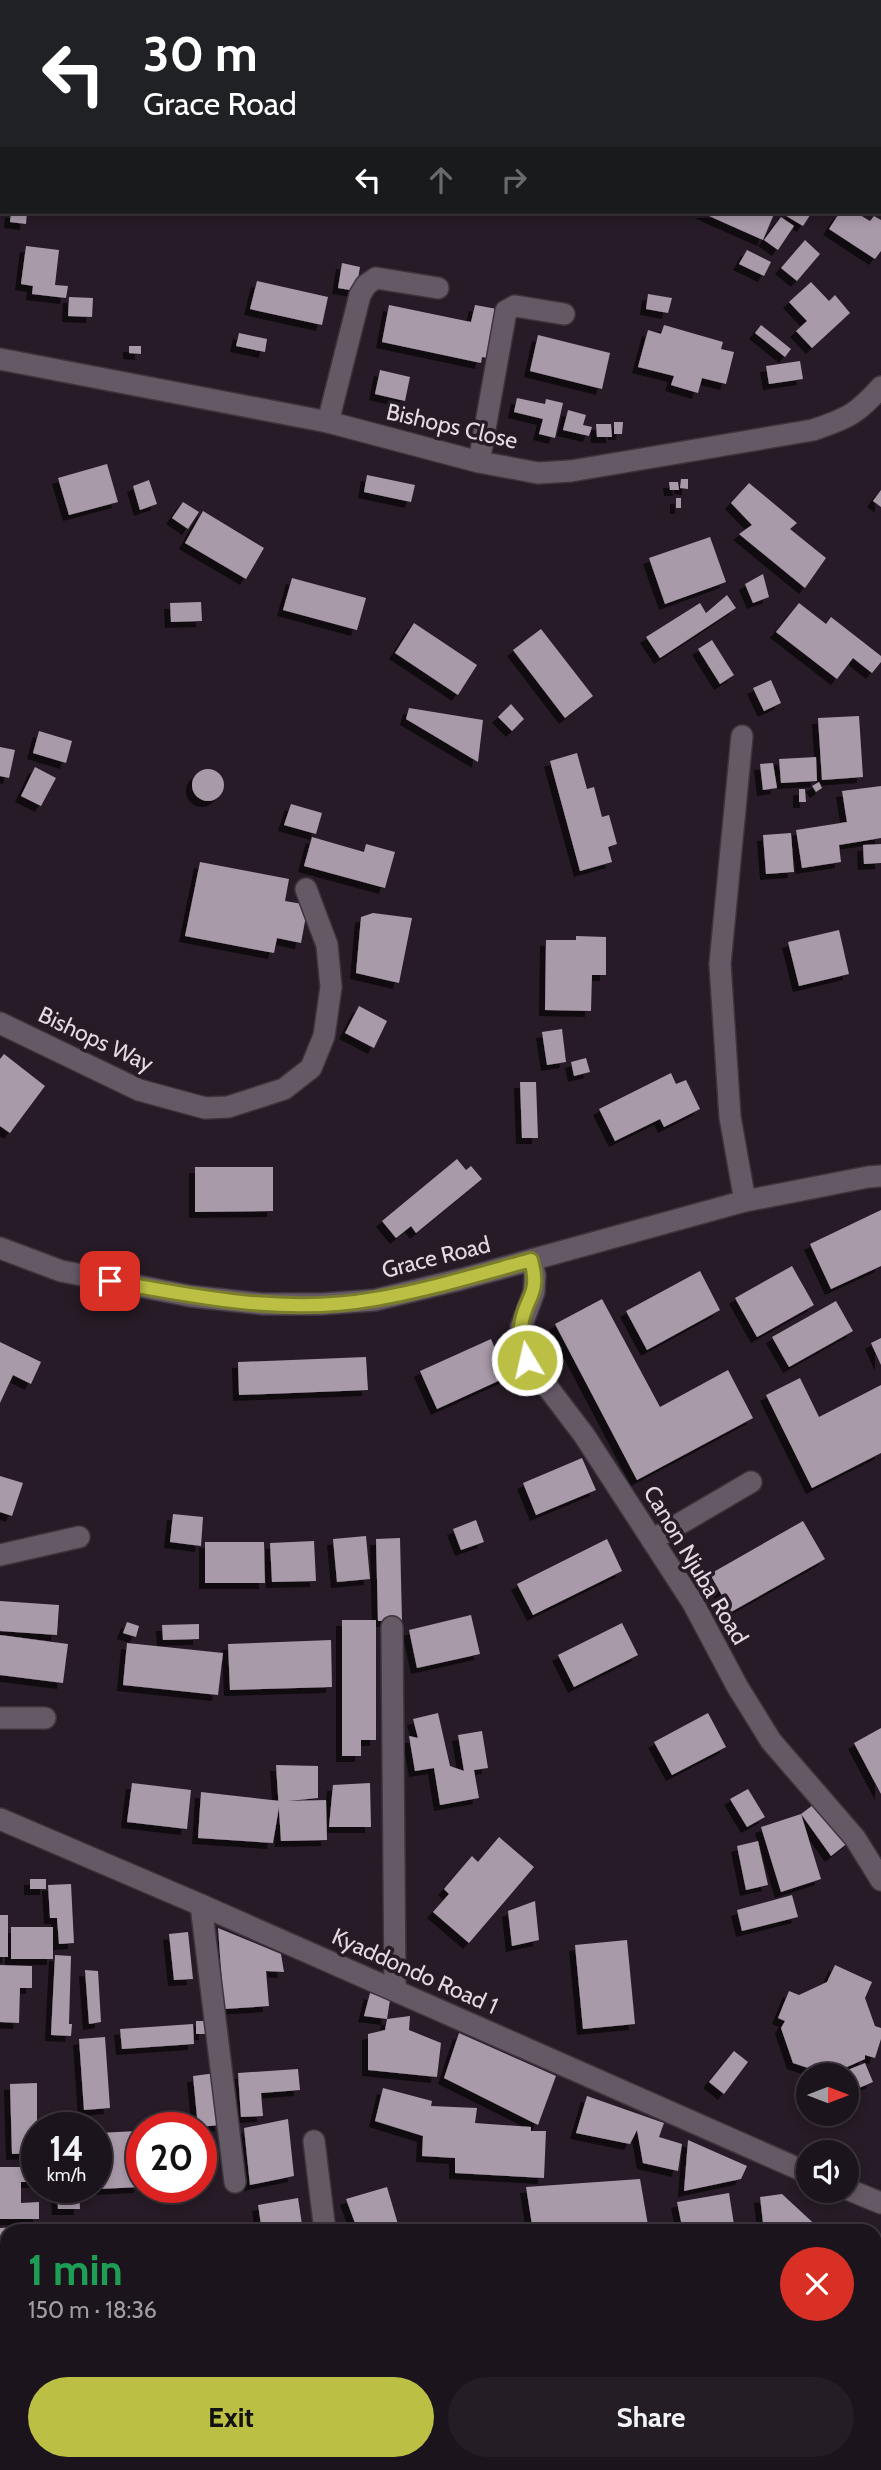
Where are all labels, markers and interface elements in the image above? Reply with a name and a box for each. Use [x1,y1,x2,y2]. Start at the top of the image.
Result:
text: 30 m [143,24,258,83]
icon: left [28,28,119,119]
text: Grace Road [143,84,297,123]
icon: left [349,161,387,199]
icon: ahead [422,161,460,199]
icon: right [495,161,533,199]
street label: Bishops Close [384,397,521,455]
street label: Bishops Way [34,1000,158,1078]
street label: Grace Road [379,1230,493,1284]
pin [80,1251,140,1311]
icon: arrive [91,1262,129,1300]
position arrow [490,1323,564,1397]
street label: Canon Njuba Road [638,1480,754,1650]
street label: Kyaddondo Road 1 [328,1922,502,2020]
north arrow [796,2063,859,2126]
map controls [796,2063,859,2203]
speed limit sign: 20 [126,2112,217,2203]
text: 14 [49,2127,84,2170]
button: sound [796,2140,859,2203]
text: km/h [47,2164,86,2186]
text: 1 min [28,2244,123,2296]
button: close [780,2247,854,2321]
text: 150 m · 18:36 [28,2296,157,2324]
button: Exit [28,2377,434,2457]
button: Share [448,2377,854,2457]

